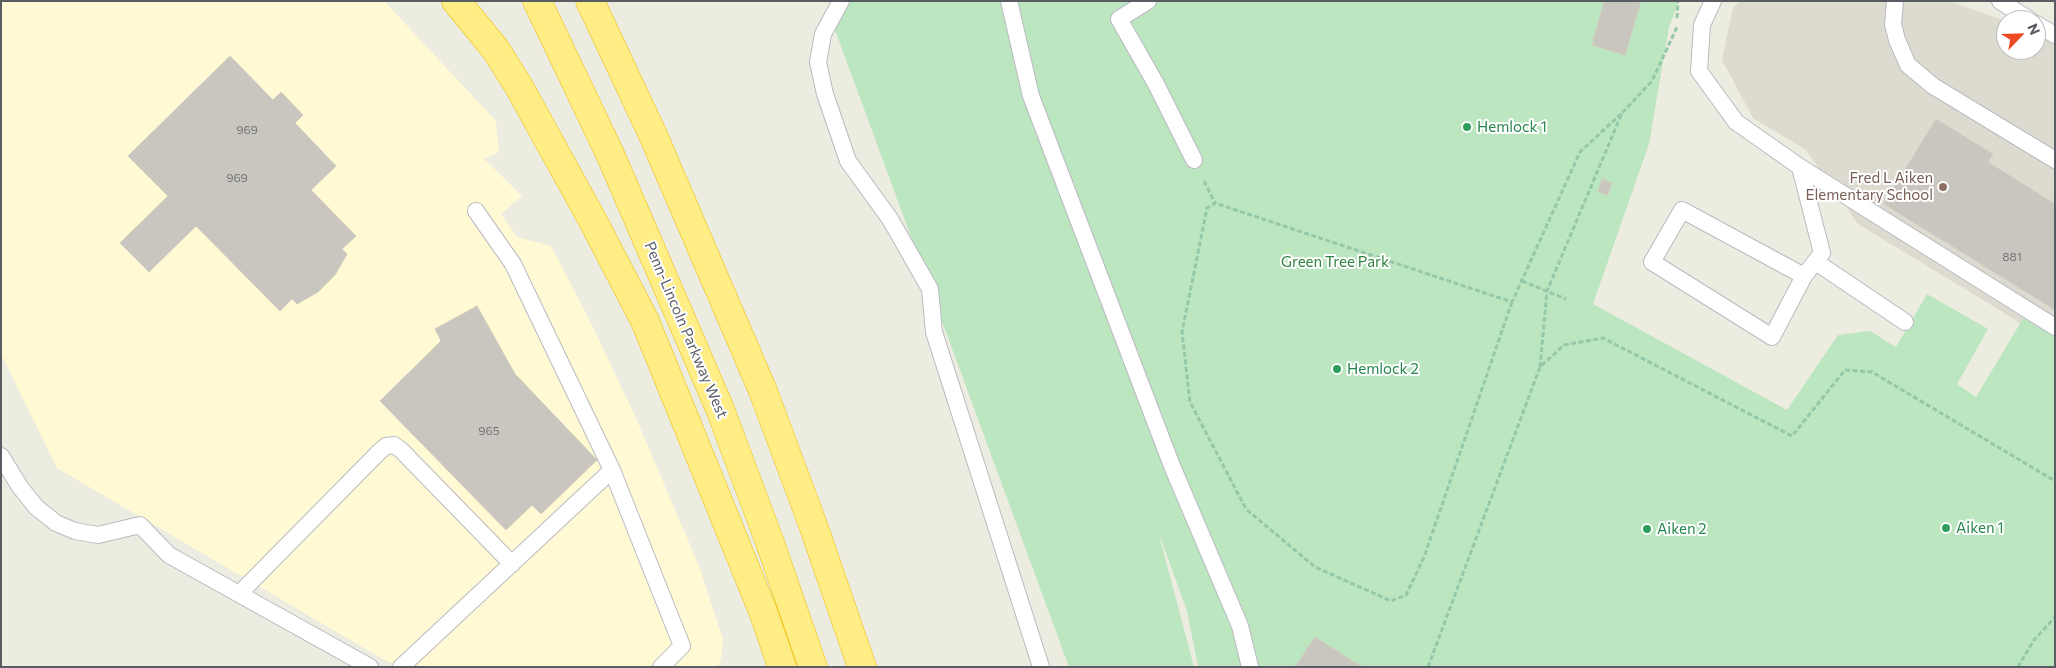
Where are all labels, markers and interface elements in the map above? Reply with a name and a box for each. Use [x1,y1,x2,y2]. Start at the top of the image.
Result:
north arrow [1996,10,2046,60]
text: N [2024,21,2044,37]
place label: Hemlock 1 [1477,118,1547,136]
marker: Hemlock 1 [1461,121,1473,133]
house number: 969 [236,123,258,137]
place label: Fred L Aiken Elementary School [1806,169,1933,204]
house number: 969 [226,171,248,185]
marker: Fred L Aiken Elementary School [1937,181,1949,193]
street label: Penn-Lincoln Parkway West [641,239,731,421]
house number: 881 [2002,250,2022,264]
park label: Green Tree Park [1281,253,1389,271]
place label: Hemlock 2 [1347,360,1419,378]
marker: Hemlock 2 [1331,363,1343,375]
house number: 965 [478,424,500,438]
place label: Aiken 1 [1956,519,2004,537]
place label: Aiken 2 [1657,520,1707,538]
marker: Aiken 1 [1940,522,1952,534]
marker: Aiken 2 [1641,523,1653,535]

